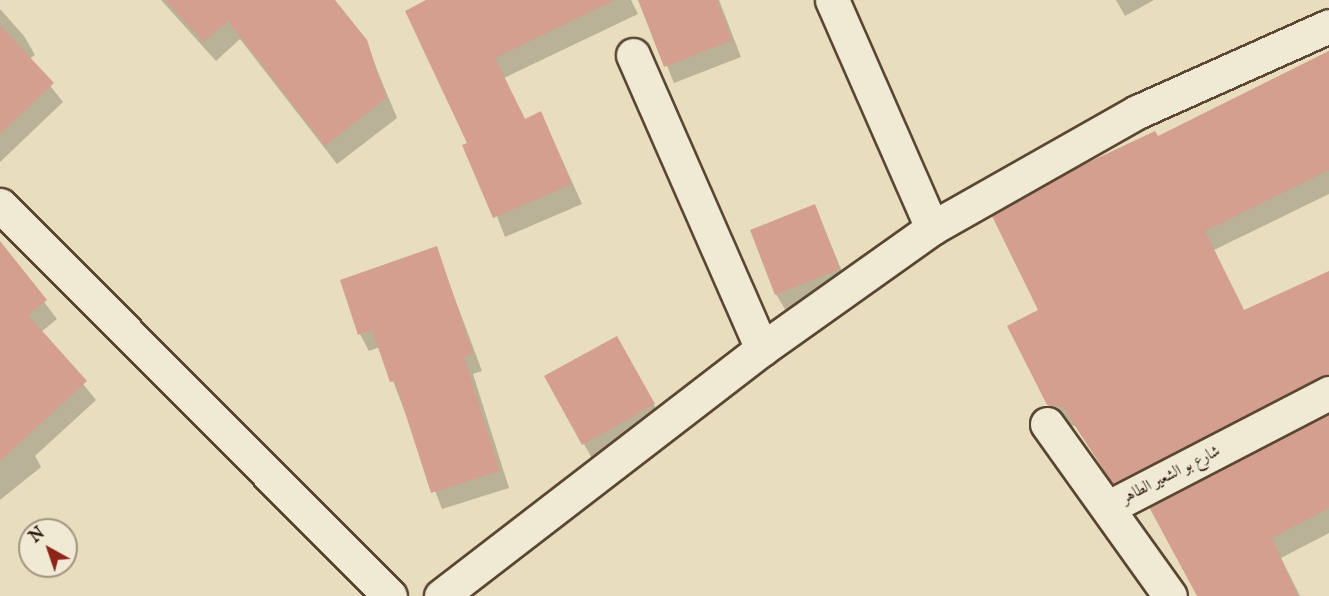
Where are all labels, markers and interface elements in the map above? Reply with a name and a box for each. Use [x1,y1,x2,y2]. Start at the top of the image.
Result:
street label: شارع بو الشعير الطاهر [1118,442,1224,508]
north arrow [18,518,78,578]
text: N [26,524,49,548]

